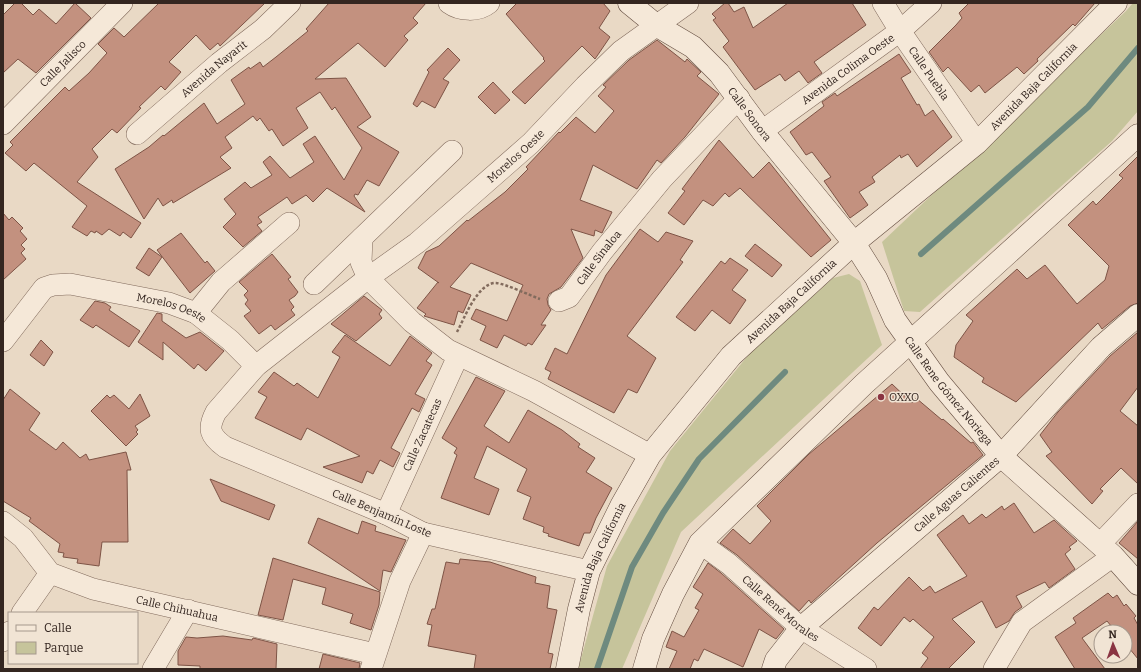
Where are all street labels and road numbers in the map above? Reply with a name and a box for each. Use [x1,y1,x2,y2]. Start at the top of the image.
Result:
street label: Avenida Colima Oeste [799,31,897,107]
street label: Calle Jalisco [37,38,89,90]
street label: Avenida Nayarit [179,38,250,100]
street label: Avenida Baja California [987,40,1080,133]
street label: Calle Puebla [906,44,952,103]
street label: Calle Sonora [725,85,774,144]
street label: Morelos Oeste [485,127,547,185]
street label: Calle Sinaloa [574,228,624,288]
street label: Avenida Baja California [743,256,839,346]
street label: Morelos Oeste [136,291,209,326]
street label: Calle Rene Gómez Noriega [902,334,995,448]
street label: Calle Zacatecas [400,397,445,473]
street label: Calle Aguas Calientes [911,454,1002,535]
street label: Calle Benjamín Loste [330,487,433,540]
street label: Avenida Baja California [572,500,629,614]
street label: Calle René Morales [739,573,821,645]
street label: Calle Chihuahua [135,593,219,625]

